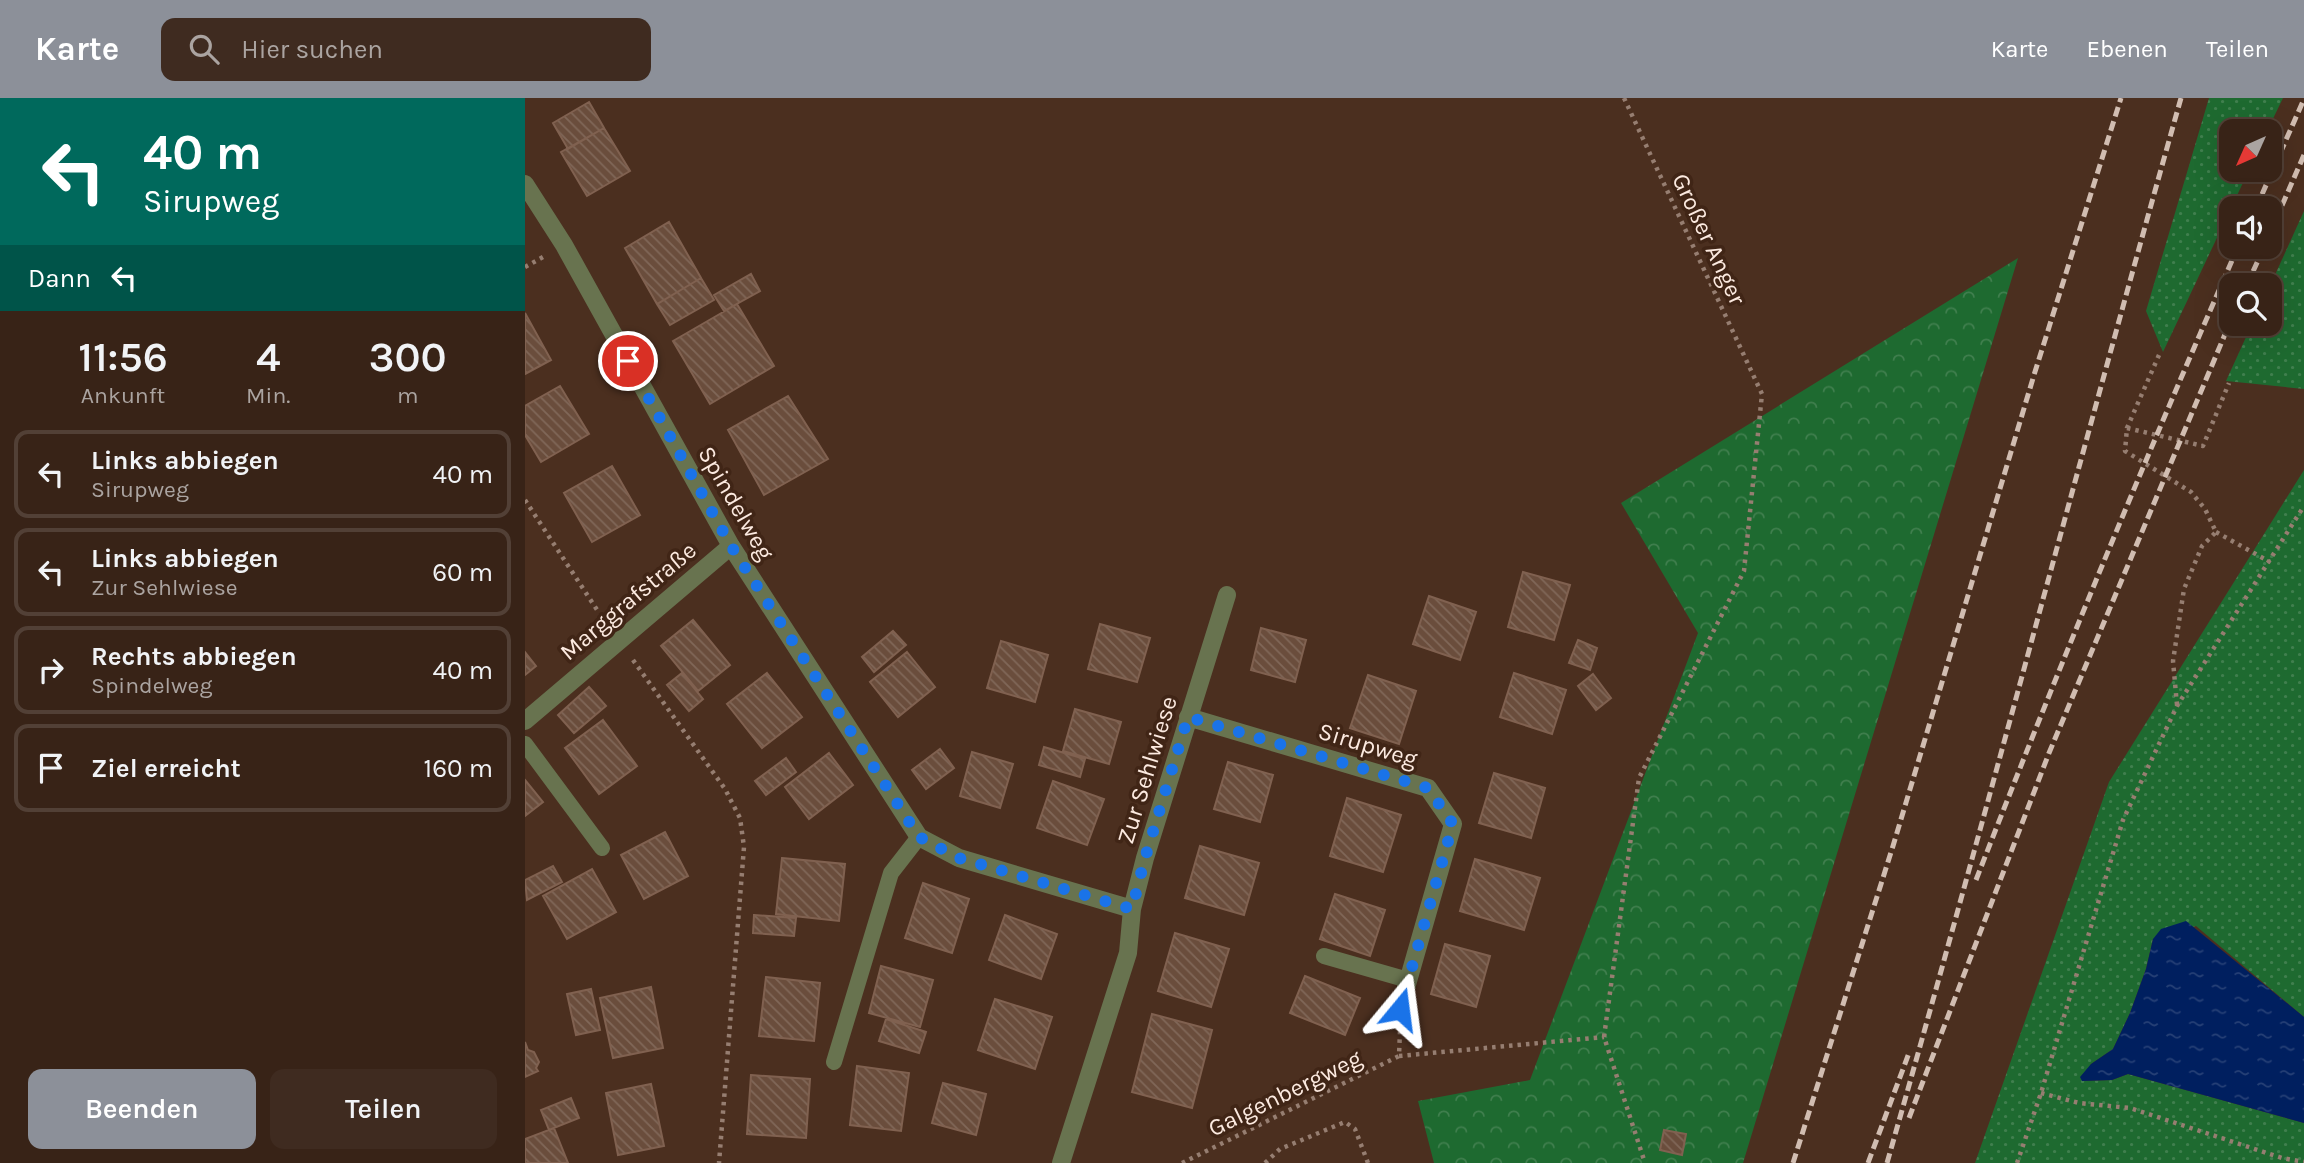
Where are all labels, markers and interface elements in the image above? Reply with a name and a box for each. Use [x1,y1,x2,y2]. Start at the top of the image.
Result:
search box [161,18,651,81]
text: Karte [35,30,119,68]
icon: search [185,30,223,68]
text: Hier suchen [241,34,383,65]
text: Karte [1991,35,2048,63]
text: Ebenen [2086,35,2168,63]
text: Teilen [2206,35,2269,63]
north arrow [2219,119,2282,182]
map controls [2219,119,2282,336]
text: 40 m [143,124,262,181]
icon: left [28,126,119,217]
street label: Großer Anger [1666,169,1752,309]
text: Sirupweg [143,183,279,220]
button: sound [2219,196,2282,259]
icon: left [105,259,143,297]
text: Dann [28,263,91,294]
button: search [2219,273,2282,336]
pin [598,331,658,391]
text: 11:56 [78,332,168,382]
text: 4 [256,332,281,382]
text: 300 [369,332,447,382]
icon: arrive [609,342,647,380]
text: Ankunft [81,382,165,409]
text: Min. [246,382,290,409]
text: m [397,382,418,409]
street label: Spindelweg [692,441,780,565]
text: Links abbiegen [91,445,279,476]
icon: left [32,455,70,493]
text: 40 m [433,459,493,490]
text: Sirupweg [91,476,189,503]
street label: Marggrafstraße [554,536,702,666]
text: Links abbiegen [91,543,279,574]
icon: left [32,553,70,591]
text: 60 m [432,557,493,588]
text: Zur Sehlwiese [91,574,238,601]
text: Rechts abbiegen [91,641,297,672]
icon: right [32,651,70,689]
text: 40 m [433,655,493,686]
text: Spindelweg [91,672,212,699]
street label: Zur Sehlwiese [1111,693,1183,847]
street label: Sirupweg [1315,717,1421,773]
icon: arrive [32,749,70,787]
text: Ziel erreicht [91,753,241,784]
text: 160 m [424,753,493,784]
position arrow [1363,972,1437,1046]
street label: Galgenbergweg [1204,1044,1367,1142]
button: Beenden [28,1069,256,1149]
button: Teilen [270,1069,497,1149]

